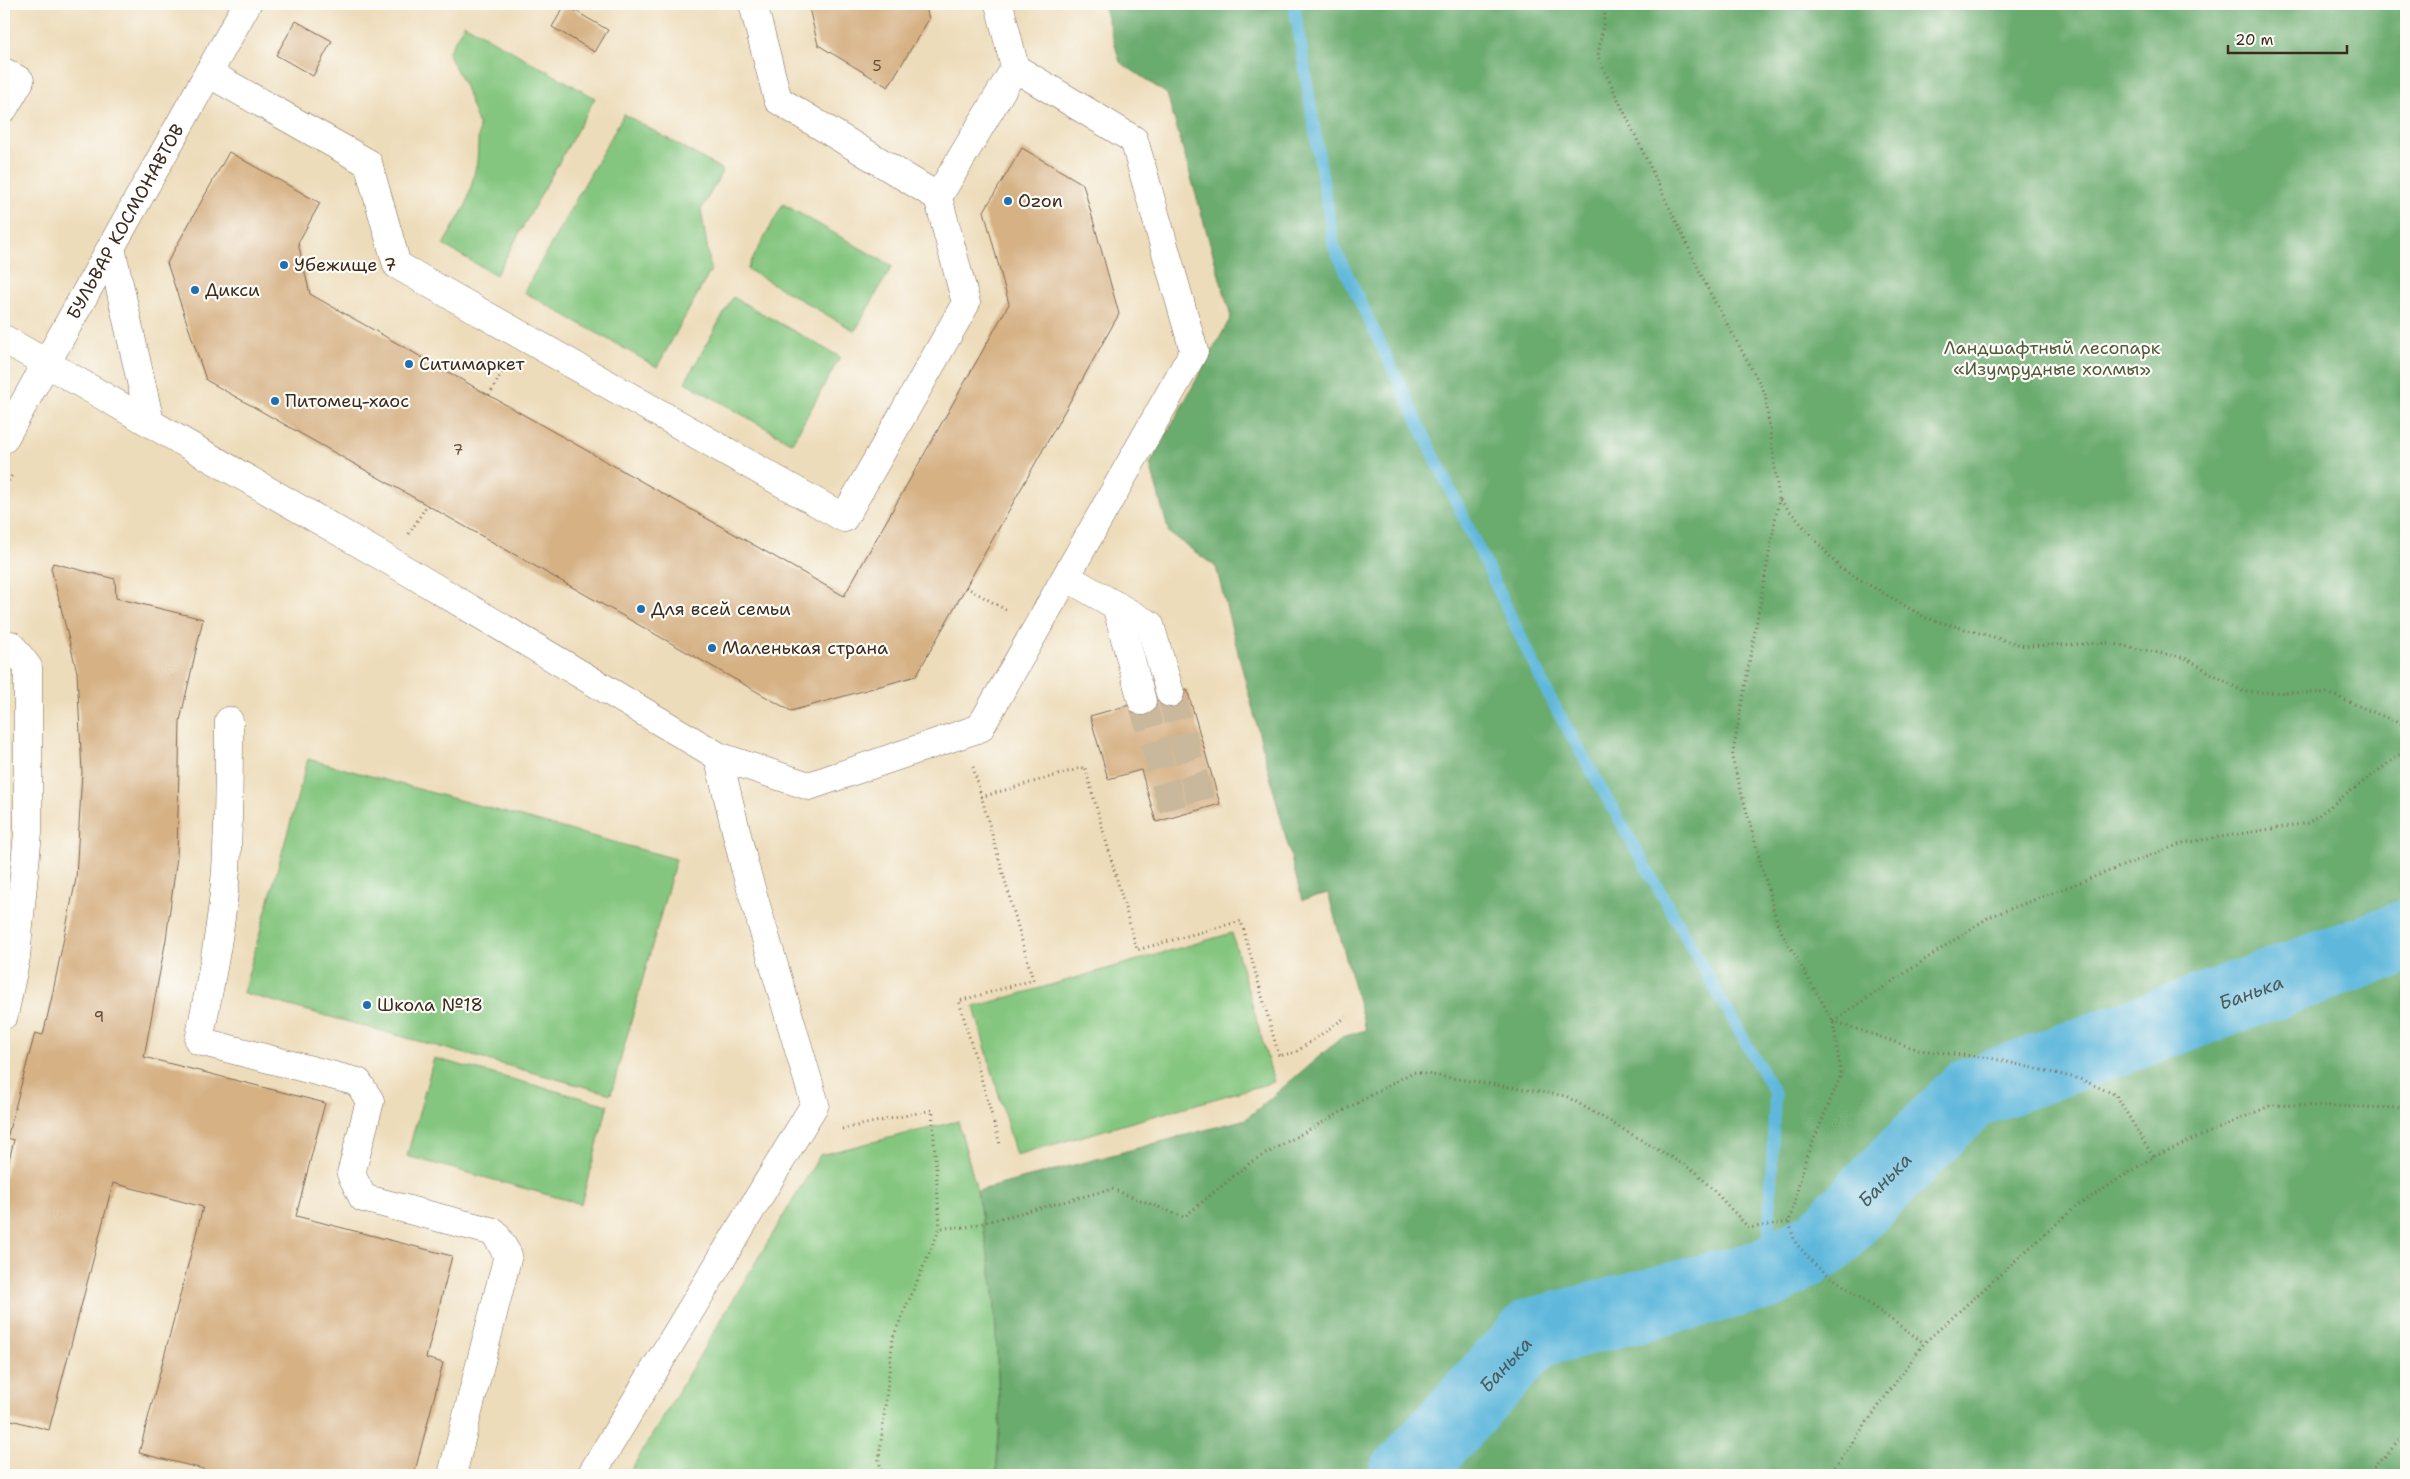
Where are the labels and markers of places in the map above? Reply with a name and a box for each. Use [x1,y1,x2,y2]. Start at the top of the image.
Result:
place label: Ozon [1018,189,1063,213]
marker: Ozon [1002,195,1014,207]
place label: Убежище 7 [294,253,396,277]
marker: Убежище 7 [278,259,290,271]
place label: Дикси [205,278,260,302]
marker: Дикси [189,284,201,296]
place label: Ситимаркет [419,352,526,376]
marker: Ситимаркет [403,358,415,370]
place label: Питомец-хаос [285,389,409,413]
marker: Питомец-хаос [269,395,281,407]
place label: Для всей семьи [651,597,791,621]
marker: Для всей семьи [635,603,647,615]
place label: Маленькая страна [722,636,888,660]
marker: Маленькая страна [706,642,718,654]
place label: Школа №18 [377,993,483,1017]
marker: Школа №18 [361,999,373,1011]

